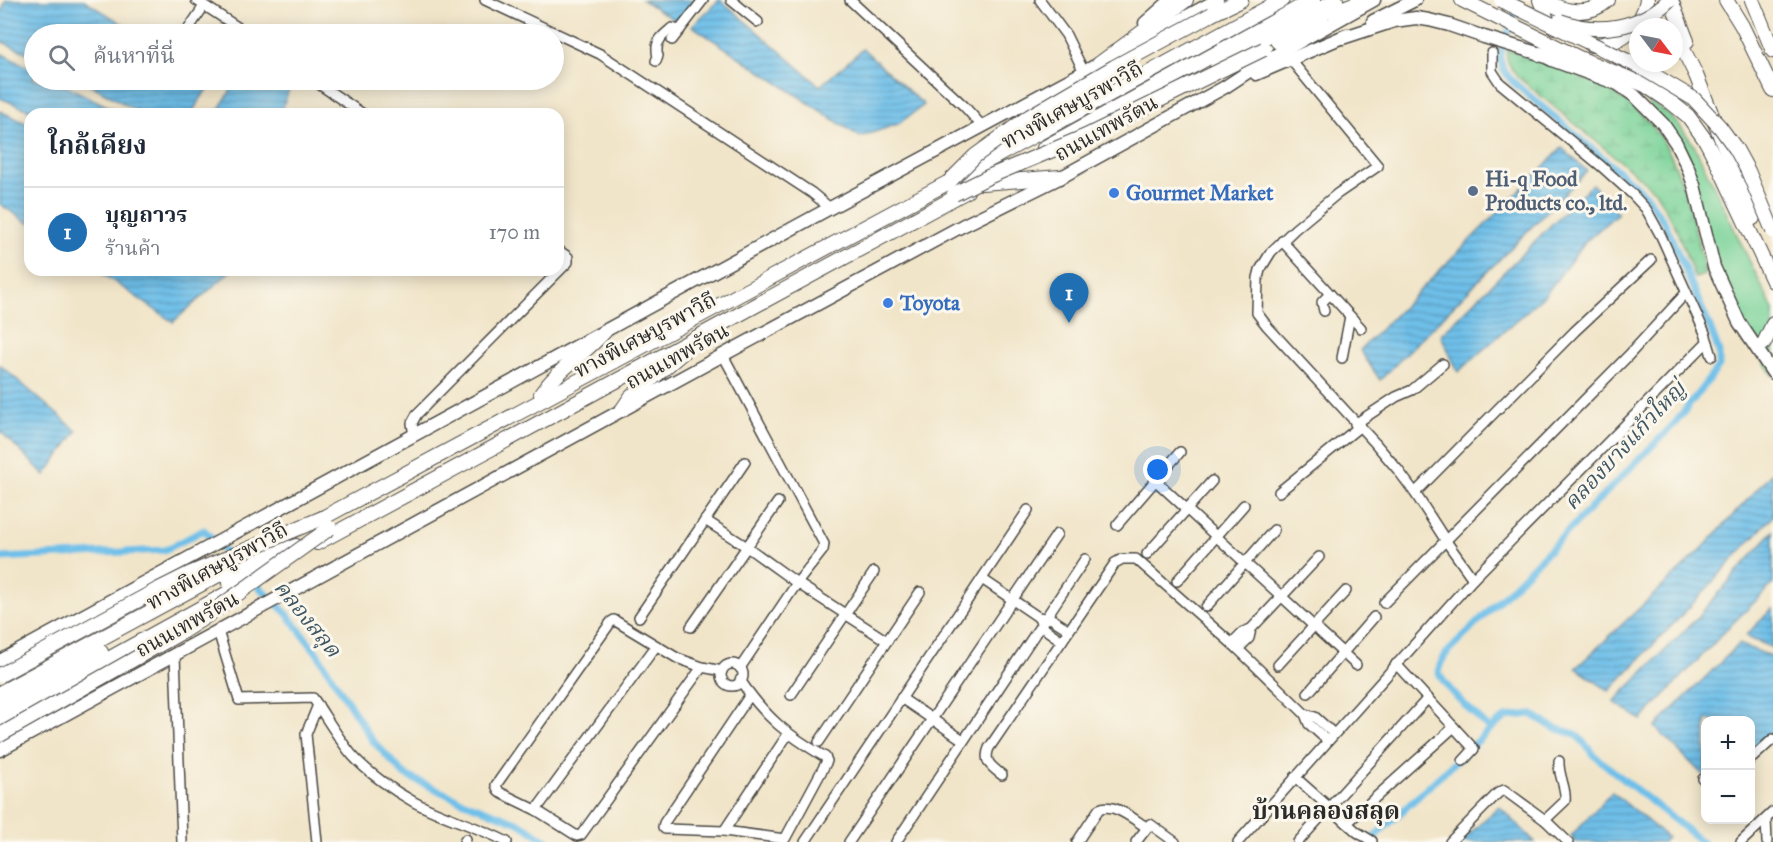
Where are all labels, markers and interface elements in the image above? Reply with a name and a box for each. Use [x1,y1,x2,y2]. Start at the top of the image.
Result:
north arrow [1629,18,1683,72]
search box [24,24,564,90]
icon: search [45,41,78,74]
text: ค้นหาที่นี่ [93,42,175,69]
street label: ทางพิเศษบูรพาวิถี [997,55,1147,155]
street label: ถนนเทพรัตน [1050,89,1162,167]
text: ใกล้เคียง [48,129,147,161]
place label: Hi-q Food Products co., ltd. [1485,166,1627,216]
place label: Gourmet Market [1126,180,1274,206]
marker: Hi-q Food Products co., ltd. [1466,184,1480,198]
marker: Gourmet Market [1107,186,1121,200]
text: บุญถาวร [105,201,187,228]
text: 1 [64,220,71,244]
text: 170 m [489,220,540,244]
text: ร้านค้า [105,236,160,260]
pin: 1 [1050,274,1088,323]
street label: ทางพิเศษบูรพาวิถี [569,287,721,383]
place label: Toyota [899,290,961,316]
marker: Toyota [881,296,895,310]
street label: ถนนเทพรัตน [621,317,733,395]
water label: คลองบางแก้วใหญ่ [1556,372,1693,515]
your location [1143,455,1172,484]
street label: ทางพิเศษบูรพาวิถี [142,516,292,616]
water label: คลองสลุด [267,574,348,664]
street label: ถนนเทพรัตน [131,585,243,663]
map controls [1701,716,1755,824]
button: + [1701,716,1755,770]
button: − [1701,770,1755,824]
district label: บ้านคลองสลุด [1252,796,1400,826]

